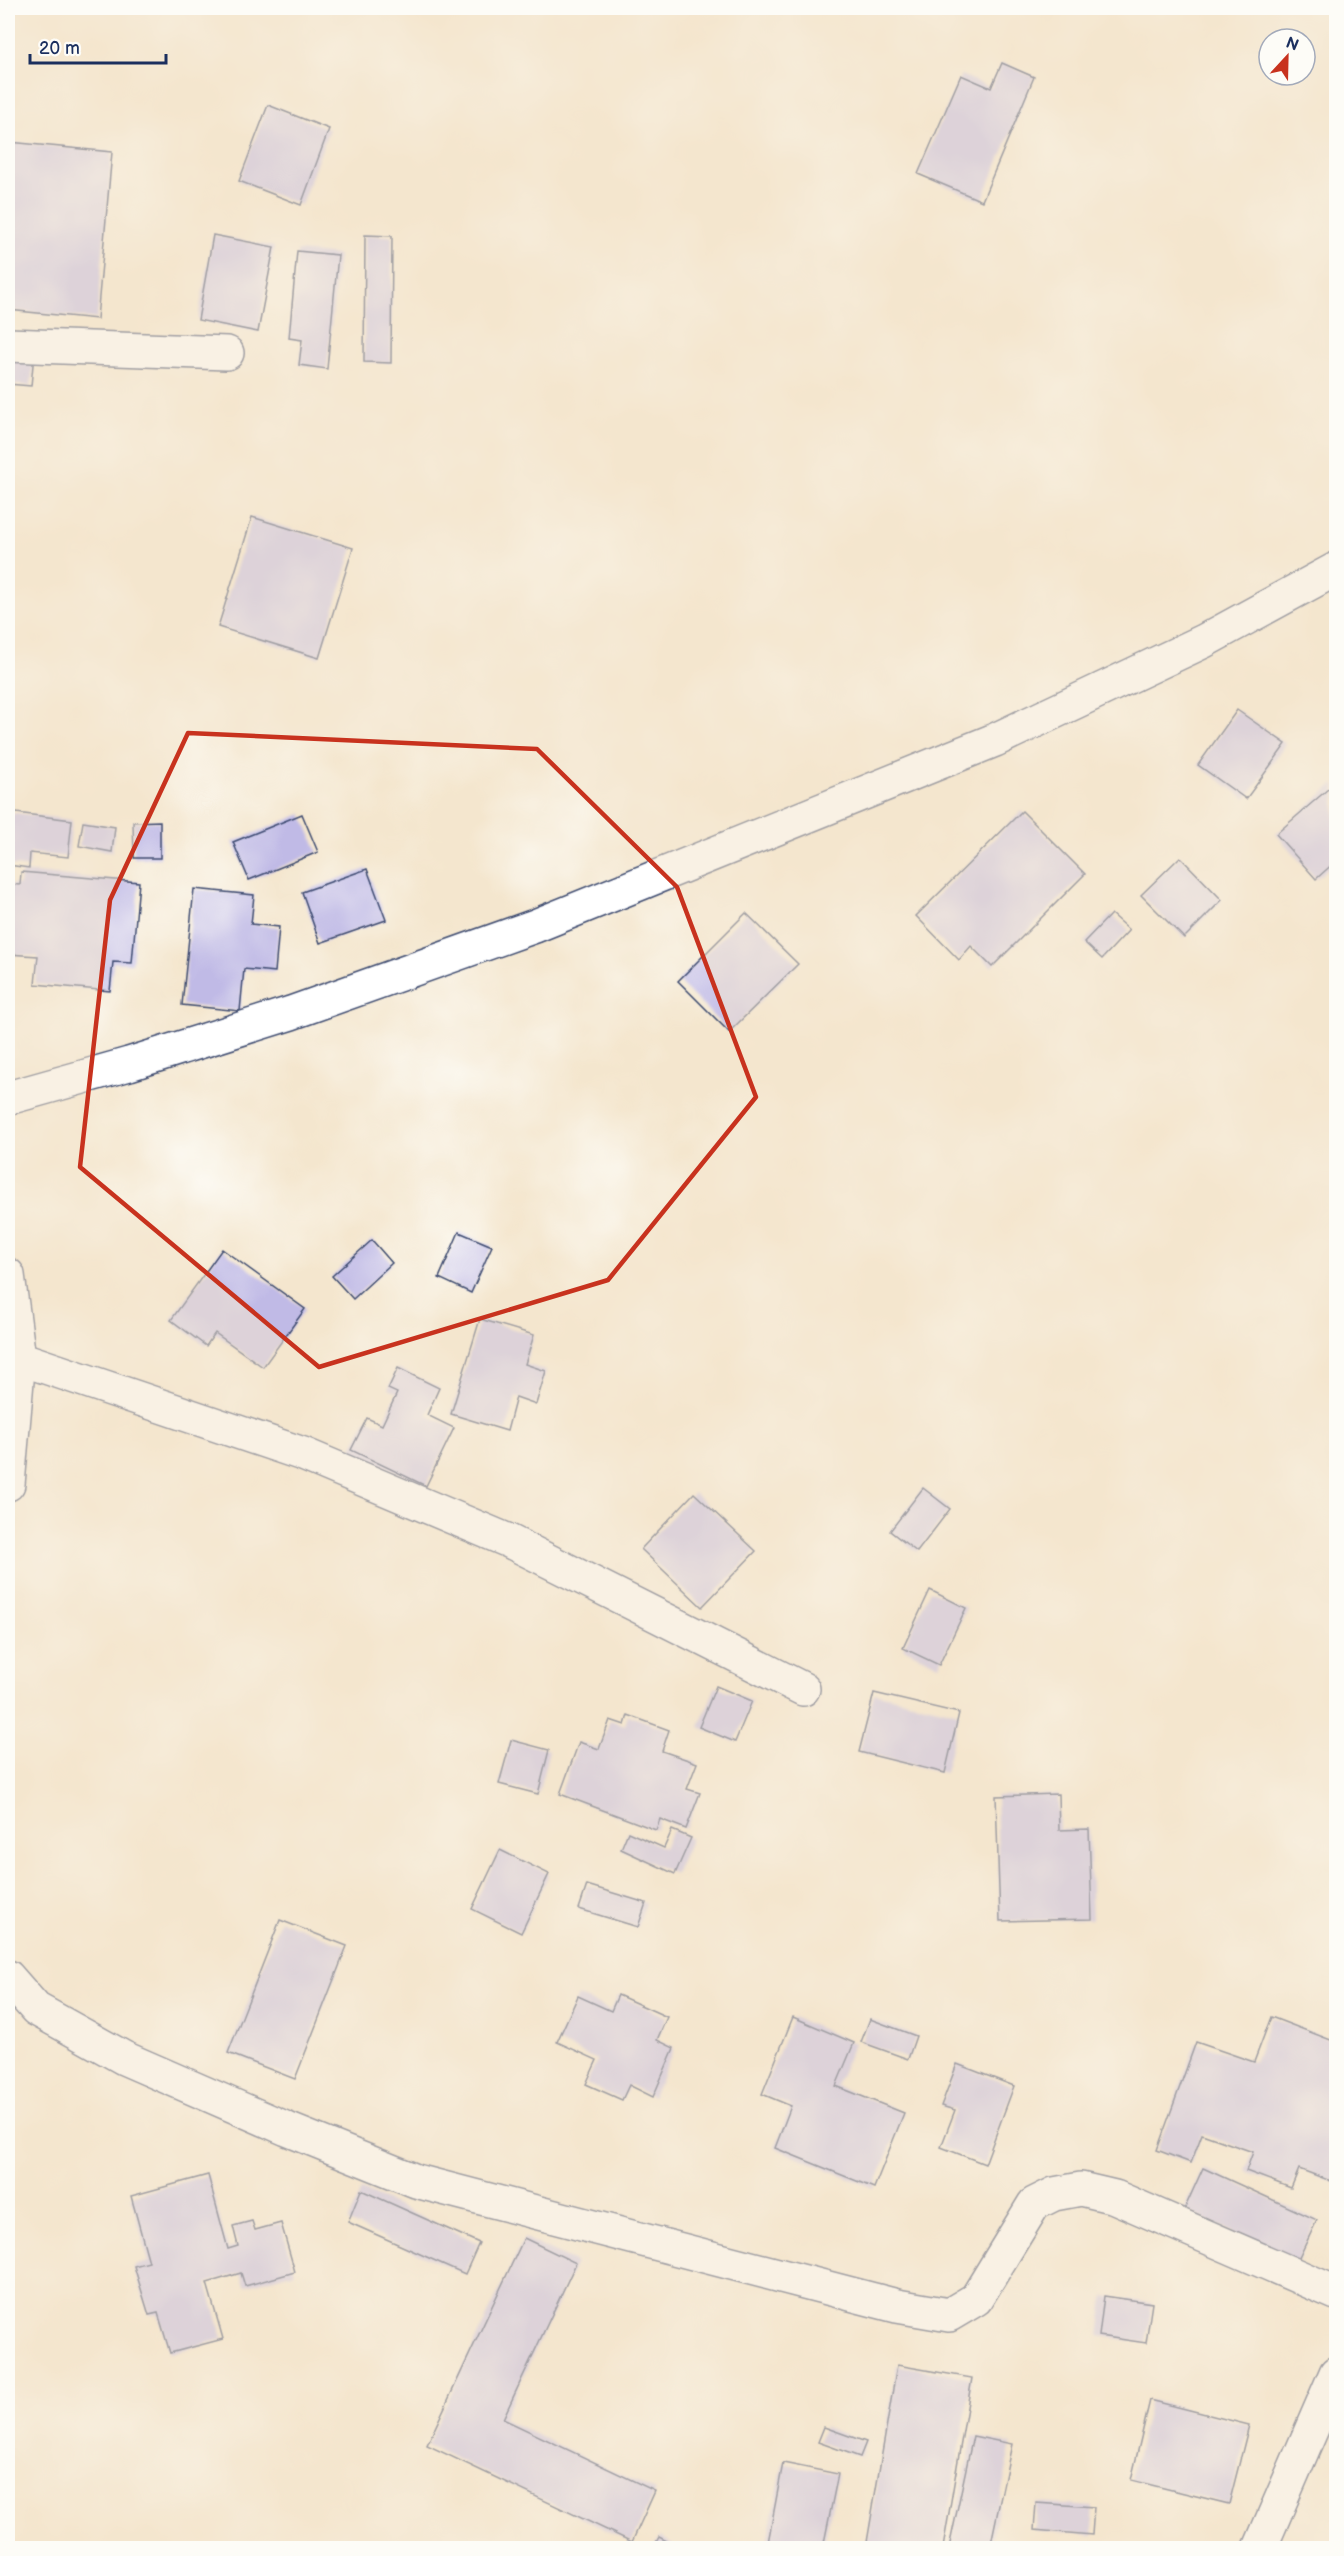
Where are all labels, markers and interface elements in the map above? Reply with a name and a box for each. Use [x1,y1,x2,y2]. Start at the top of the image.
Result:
scale bar [30,27,166,65]
north arrow [1257,27,1317,87]
text: N [1283,33,1301,56]
text: 20 m [39,38,80,59]

